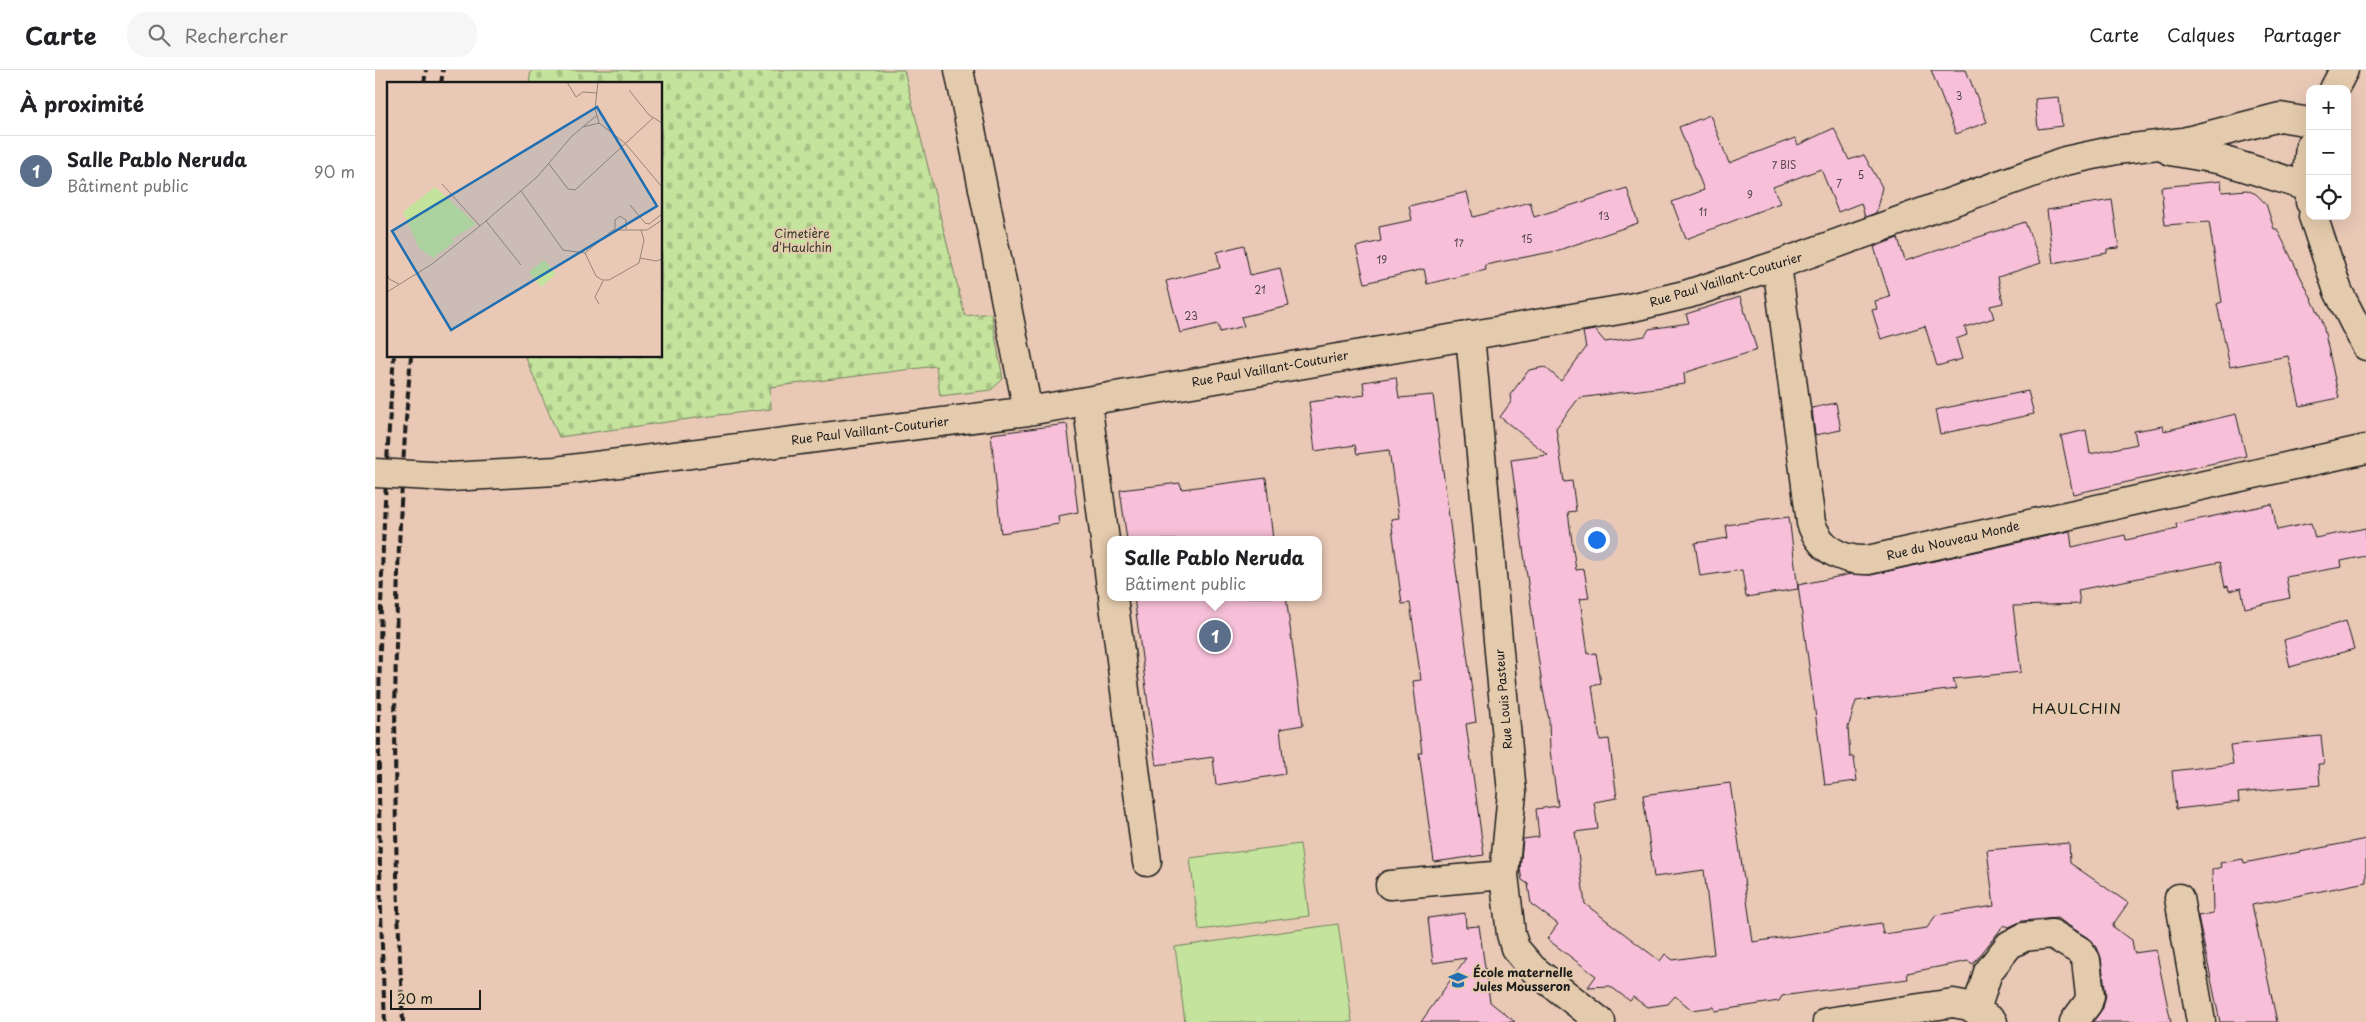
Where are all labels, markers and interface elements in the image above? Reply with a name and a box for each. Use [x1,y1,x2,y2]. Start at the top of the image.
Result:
search box [127,12,477,57]
text: Carte [25,17,97,53]
icon: search [145,21,173,49]
text: Rechercher [185,21,288,49]
text: Carte [2089,21,2139,48]
text: Calques [2167,21,2235,48]
text: Partager [2263,21,2341,48]
inset map [387,82,663,358]
map controls [2306,85,2351,220]
button: + [2306,85,2351,130]
text: À proximité [20,87,144,119]
house number: 3 [1956,88,1962,103]
button: − [2306,130,2351,175]
text: Salle Pablo Neruda [67,145,247,173]
house number: 7 BIS [1772,157,1796,172]
text: 1 [32,159,40,183]
text: 90 m [314,159,355,183]
house number: 5 [1858,167,1864,182]
text: Bâtiment public [67,173,188,197]
button: locate [2306,175,2351,220]
house number: 7 [1836,176,1842,191]
house number: 9 [1747,187,1753,202]
house number: 11 [1699,204,1707,219]
house number: 13 [1598,208,1610,223]
park label: Cimetière d'Haulchin [772,224,832,256]
house number: 15 [1522,231,1532,246]
house number: 17 [1454,235,1465,250]
street label: Rue Paul Vaillant-Couturier [1647,247,1805,311]
house number: 19 [1377,252,1387,267]
house number: 21 [1254,282,1266,297]
house number: 23 [1184,308,1198,323]
street label: Rue Paul Vaillant-Couturier [1190,345,1350,391]
street label: Rue Paul Vaillant-Couturier [790,411,950,449]
street label: Rue du Nouveau Monde [1885,516,2021,564]
your location [1584,527,1610,553]
popup [1107,536,1322,601]
text: Salle Pablo Neruda [1124,543,1305,571]
text: Bâtiment public [1124,571,1246,595]
pin: 1 [1199,617,1231,655]
street label: Rue Louis Pasteur [1490,647,1516,750]
district label: HAULCHIN [2032,696,2122,719]
place label: École maternelle Jules Mousseron [1473,963,1573,995]
school or university icon: École maternelle Jules Mousseron [1447,969,1469,991]
scale bar [390,987,481,1010]
text: 20 m [397,988,433,1009]

